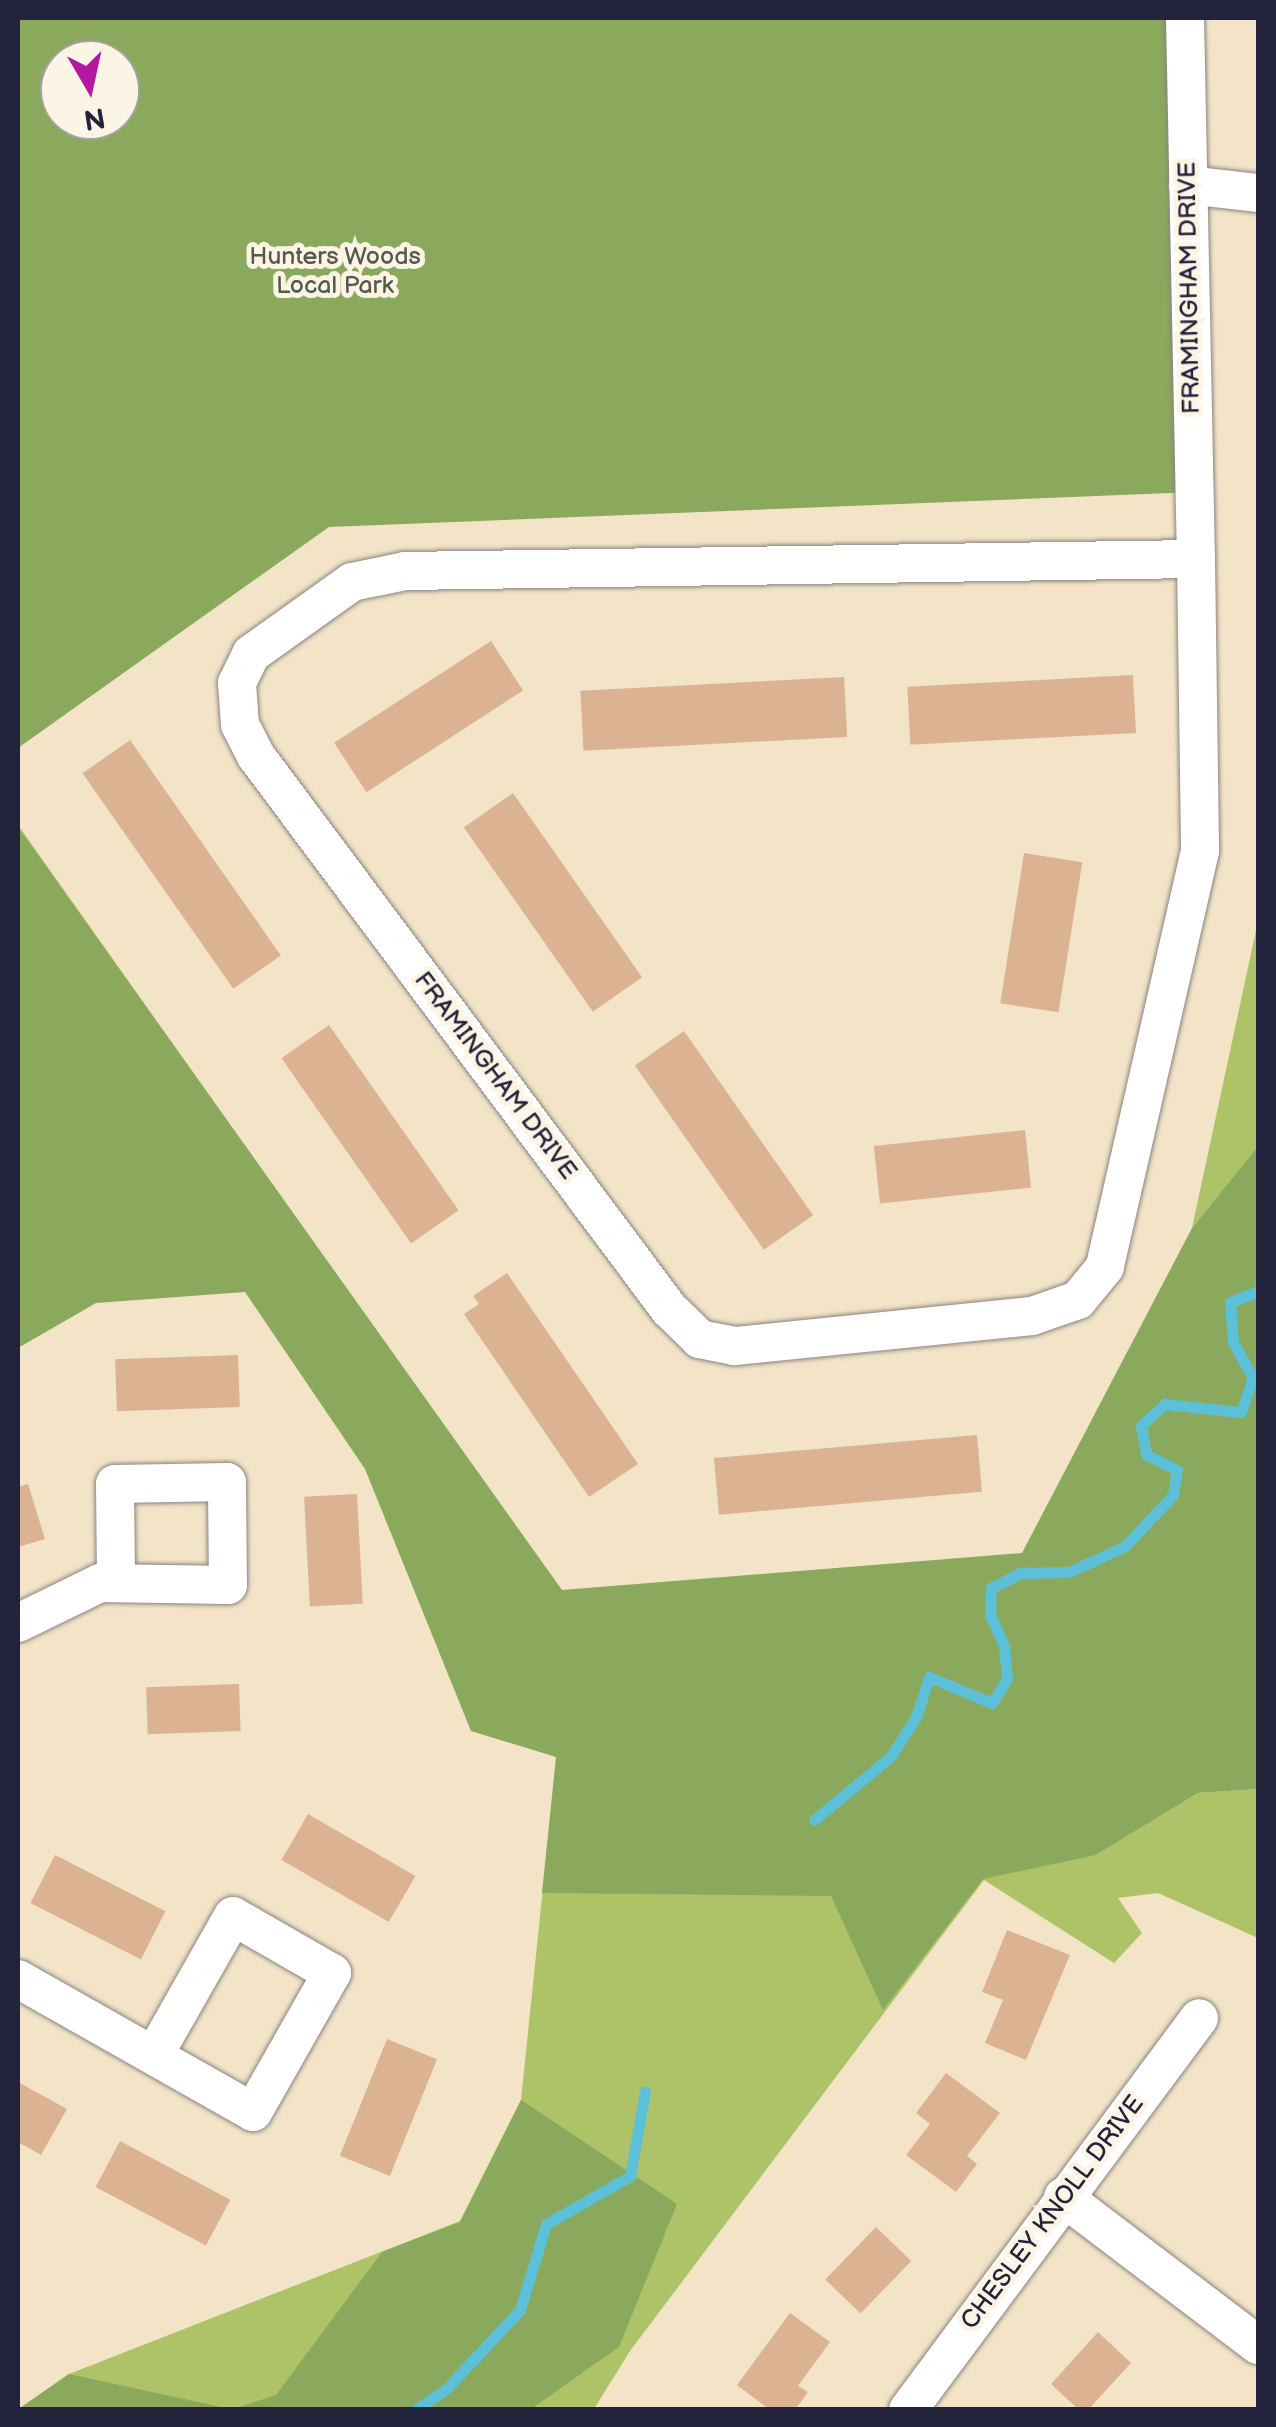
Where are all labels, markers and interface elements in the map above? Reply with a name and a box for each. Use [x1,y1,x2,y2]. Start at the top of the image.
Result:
north arrow [40,40,140,140]
text: N [81,100,107,136]
street label: FRAMINGHAM DRIVE [1173,162,1207,414]
park label: Hunters Woods Local Park [249,243,421,302]
street label: FRAMINGHAM DRIVE [407,966,583,1186]
street label: CHESLEY KNOLL DRIVE [955,2090,1151,2336]

